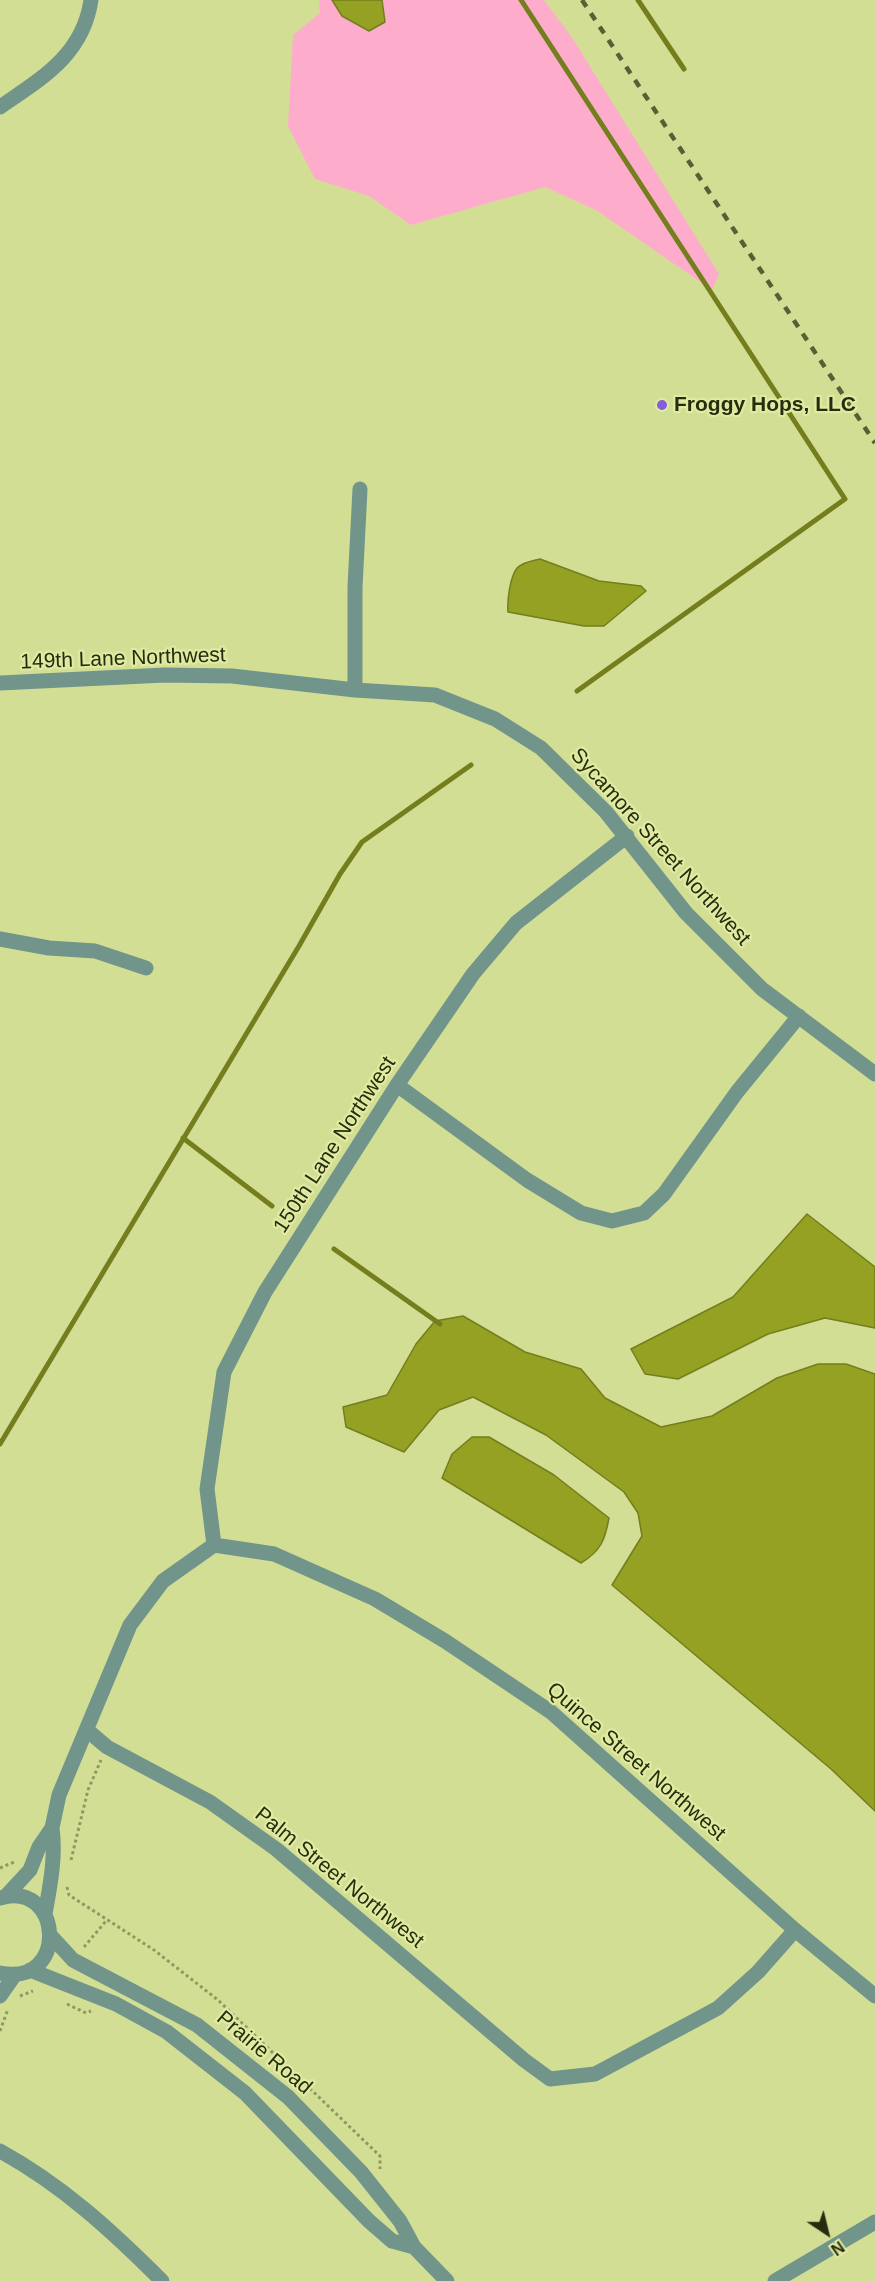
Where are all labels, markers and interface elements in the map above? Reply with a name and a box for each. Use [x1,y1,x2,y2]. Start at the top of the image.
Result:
place label: Froggy Hops, LLC [674,392,856,418]
marker: Froggy Hops, LLC [655,398,669,412]
street label: 149th Lane Northwest [20,643,226,675]
street label: Sycamore Street Northwest [565,743,755,951]
street label: 150th Lane Northwest [268,1052,402,1238]
street label: Quince Street Northwest [541,1677,731,1847]
street label: Palm Street Northwest [249,1802,429,1954]
street label: Prairie Road [211,2006,317,2100]
north arrow [797,2203,857,2263]
text: N [828,2238,847,2258]

